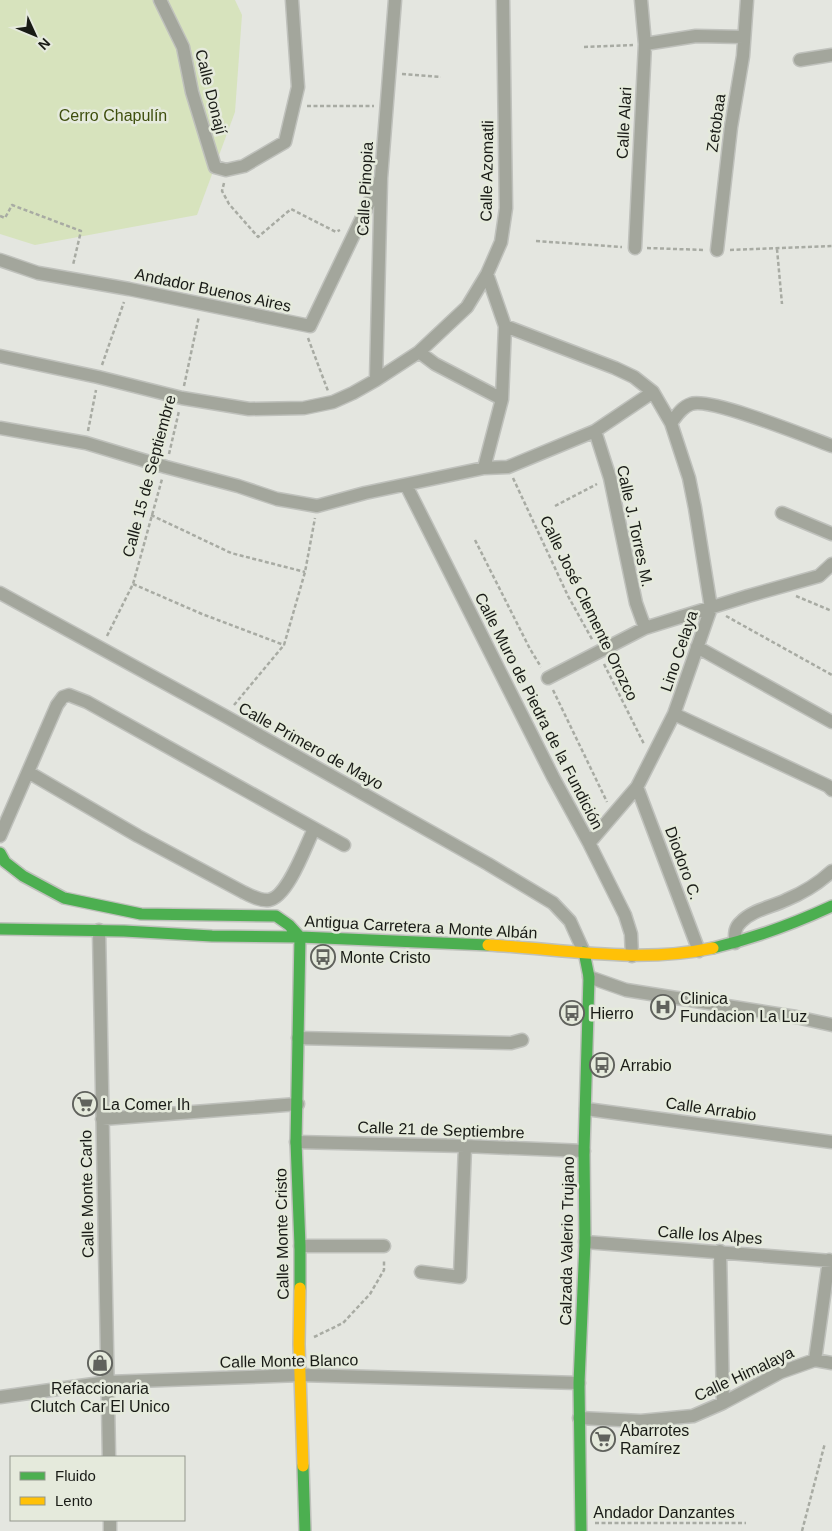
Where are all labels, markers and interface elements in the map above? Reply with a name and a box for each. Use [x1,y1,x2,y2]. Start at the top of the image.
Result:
north arrow [10,10,60,60]
text: N [35,35,54,53]
street label: Calle Donají [192,48,230,137]
street label: Calle Alari [614,87,634,159]
street label: Zetobaa [703,93,729,153]
park label: Cerro Chapulín [59,107,167,124]
street label: Calle Azomatli [478,120,496,222]
street label: Calle Pinopia [354,141,376,237]
street label: Andador Buenos Aires [133,265,293,315]
street label: Calle 15 de Septiembre [119,393,179,559]
street label: Calle J. Torres M. [614,463,656,589]
street label: Calle José Clemente Orozco [537,513,641,703]
street label: Calle Muro de Piedra de la Fundición [472,590,606,832]
street label: Lino Celaya [657,608,701,694]
street label: Calle Primero de Mayo [236,699,386,793]
street label: Diodoro C. [662,824,704,902]
street label: Antigua Carretera a Monte Albán [304,912,538,942]
bus stop icon: Monte Cristo [310,944,336,970]
place label: Monte Cristo [340,949,431,966]
place label: Clinica Fundacion La Luz [680,990,807,1025]
hospital icon: Clinica Fundacion La Luz [650,994,676,1020]
bus stop icon: Hierro [559,1000,585,1026]
place label: Hierro [590,1005,634,1022]
bus stop icon: Arrabio [589,1052,615,1078]
place label: Arrabio [620,1057,672,1074]
supermarket icon: La Comer Ih [72,1091,98,1117]
street label: Calle Arrabio [664,1094,758,1124]
place label: La Comer Ih [102,1096,190,1113]
street label: Calle 21 de Septiembre [357,1119,525,1141]
street label: Calle Monte Carlo [77,1130,97,1258]
street label: Calzada Valerio Trujano [557,1156,577,1326]
street label: Calle Monte Cristo [272,1168,292,1300]
street label: Calle los Alpes [657,1223,763,1247]
street label: Calle Himalaya [692,1344,796,1404]
shop icon: Refaccionaria Clutch Car El Unico [87,1350,113,1376]
street label: Calle Monte Blanco [219,1351,359,1371]
place label: Refaccionaria Clutch Car El Unico [30,1380,170,1415]
place label: Abarrotes Ramírez [620,1422,689,1457]
supermarket icon: Abarrotes Ramírez [590,1426,616,1452]
legend [10,1456,185,1521]
text: Fluido [55,1467,96,1484]
text: Lento [55,1492,93,1509]
street label: Andador Danzantes [593,1504,735,1521]

